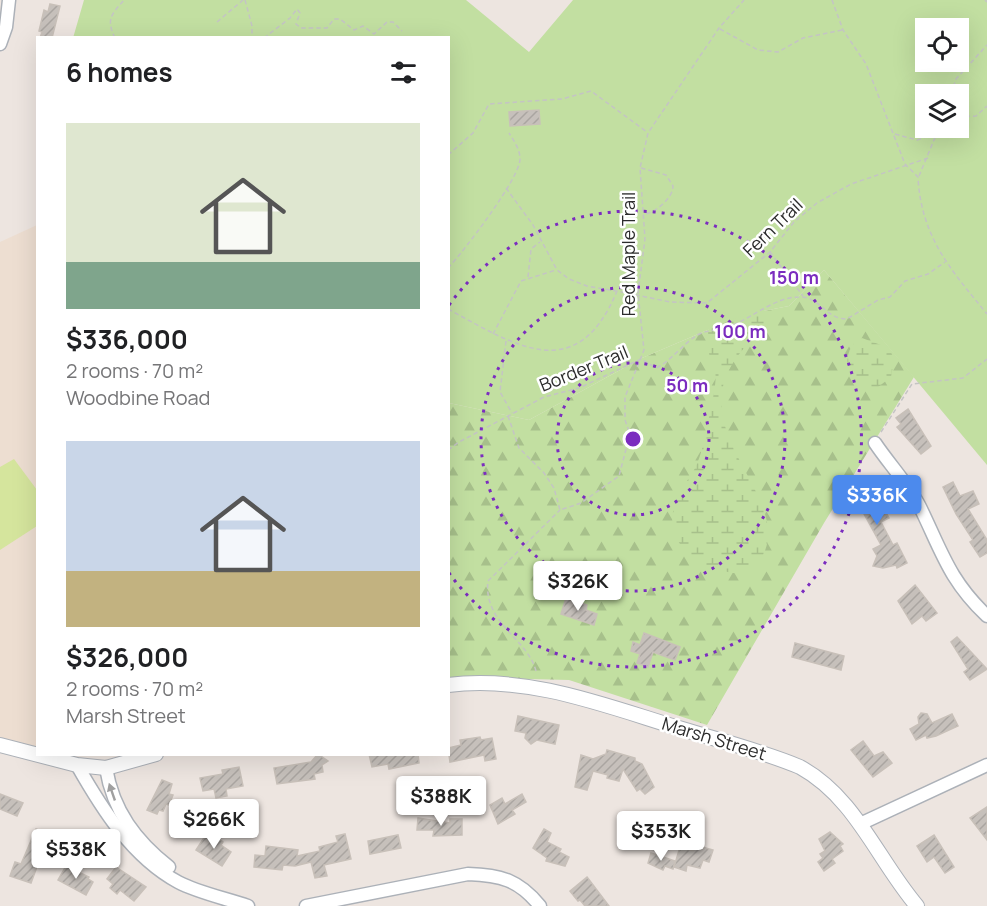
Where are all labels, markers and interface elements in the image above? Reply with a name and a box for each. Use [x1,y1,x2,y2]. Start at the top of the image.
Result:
map controls [915,18,969,138]
button: locate [915,18,969,72]
text: 6 homes [66,54,173,90]
icon: filters [387,56,420,89]
button: layers [915,84,969,138]
icon: home [189,162,297,270]
street label: Red Maple Trail [616,192,640,316]
street label: Fern Trail [737,193,807,262]
text: 150 m [769,265,819,289]
text: 100 m [714,319,766,343]
text: $336,000 [66,321,188,357]
street label: Border Trail [536,339,632,397]
text: 2 rooms · 70 m² [66,357,203,384]
text: 50 m [666,373,708,397]
text: Woodbine Road [66,384,210,411]
centre of rings [623,429,643,449]
pin: $336K [835,475,919,526]
icon: home [189,480,297,588]
text: $336K [846,481,908,508]
pin: $326K [536,561,620,612]
text: $326K [547,567,609,594]
text: $326,000 [66,639,188,675]
text: 2 rooms · 70 m² [66,675,203,702]
text: Marsh Street [66,702,186,729]
street label: Marsh Street [659,711,769,765]
pin: $388K [399,776,483,827]
text: $388K [410,782,472,809]
one-way arrow [107,783,117,801]
pin: $266K [172,799,256,850]
text: $266K [183,805,245,832]
pin: $353K [619,811,703,862]
text: $353K [631,817,691,844]
pin: $538K [34,829,118,880]
text: $538K [45,835,107,862]

